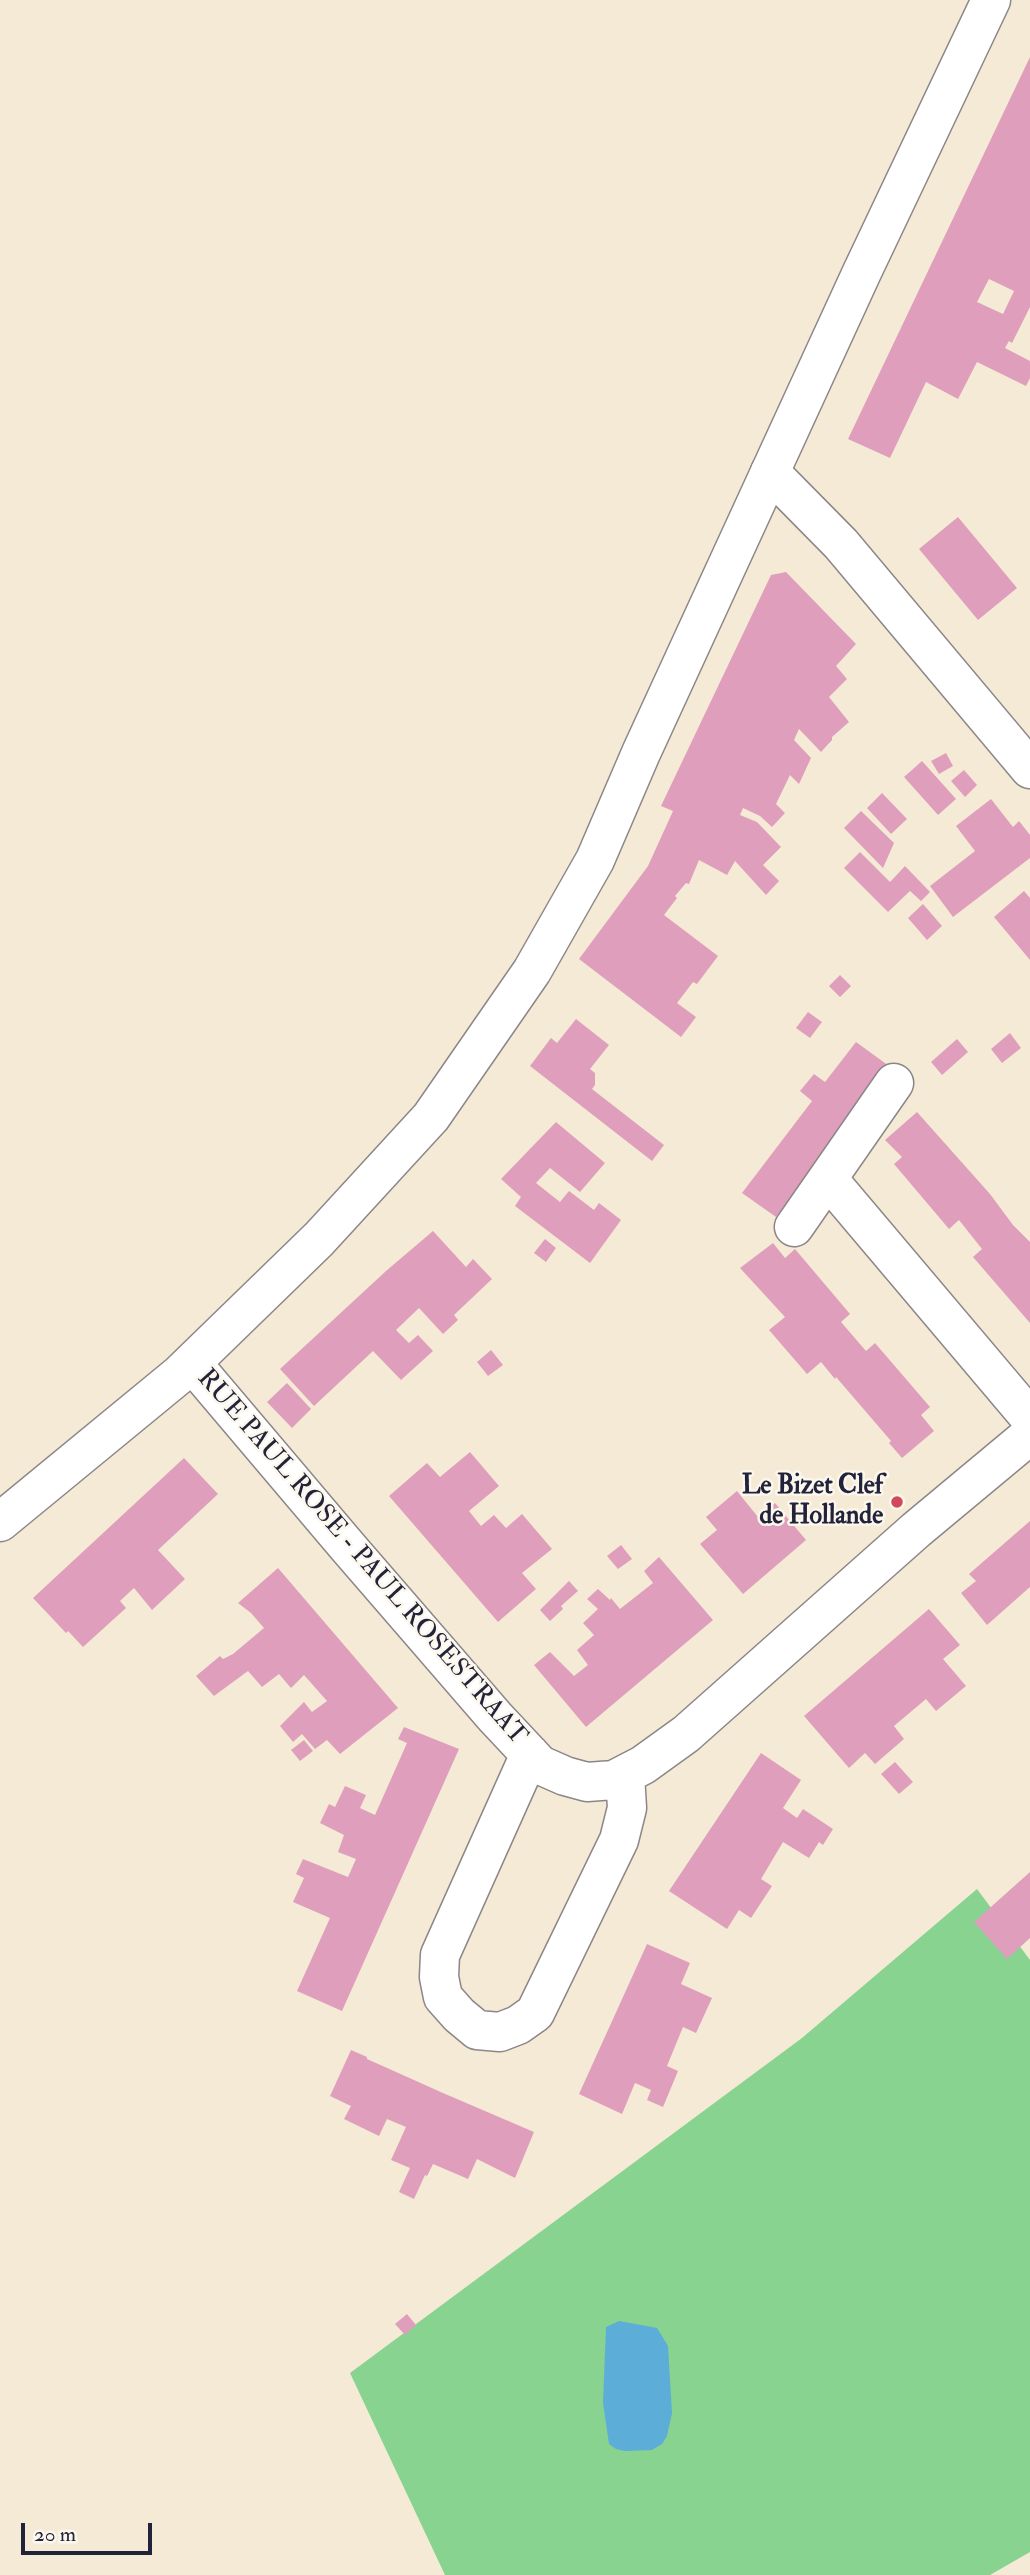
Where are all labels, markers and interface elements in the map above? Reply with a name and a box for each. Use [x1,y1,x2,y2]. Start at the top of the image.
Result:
street label: RUE PAUL ROSE - PAUL ROSESTRAAT [189,1364,533,1752]
place label: Le Bizet Clef de Hollande [742,1471,883,1532]
marker: Le Bizet Clef de Hollande [889,1494,905,1510]
scale bar [24,2508,156,2552]
text: 20 m [34,2521,76,2548]

